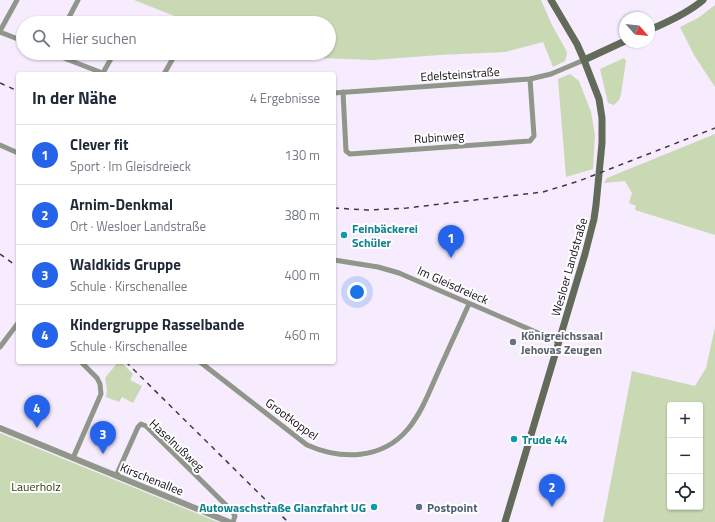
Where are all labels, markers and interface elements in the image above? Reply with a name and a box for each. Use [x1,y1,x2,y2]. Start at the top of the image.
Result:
north arrow [619,12,655,48]
search box [16,16,336,60]
icon: search [30,27,52,49]
text: Hier suchen [62,27,137,50]
street label: Edelsteinstraße [420,62,500,86]
text: In der Nähe [32,85,117,111]
text: 4 Ergebnisse [250,88,320,108]
street label: Rubinweg [413,126,465,148]
text: Clever fit [70,133,128,156]
text: 1 [41,145,49,165]
text: 130 m [284,145,320,165]
text: Sport · Im Gleisdreieck [70,156,191,176]
text: Arnim-Denkmal [70,193,173,216]
text: 2 [41,205,49,225]
text: 380 m [284,205,320,225]
text: Ort · Wesloer Landstraße [70,216,206,236]
street label: Wesloer Landstraße [546,216,592,318]
place label: Feinbäckerei Schüler [352,219,418,252]
pin: 1 [438,225,464,258]
marker: Feinbäckerei Schüler [339,230,349,240]
text: Waldkids Gruppe [70,253,181,276]
street label: Im Gleisdreieck [414,261,492,309]
text: 3 [41,265,49,285]
text: 400 m [284,265,320,285]
text: Schule · Kirschenallee [70,276,187,296]
your location [347,282,367,302]
text: Kindergruppe Rasselbande [70,313,244,336]
text: 4 [41,325,49,345]
text: 460 m [284,325,320,345]
place label: Königreichssaal Jehovas Zeugen [521,326,603,359]
text: Schule · Kirschenallee [70,336,187,356]
marker: Königreichssaal Jehovas Zeugen [508,337,518,347]
street label: Grootkoppel [261,393,323,445]
pin: 4 [24,395,50,428]
map controls [667,402,703,510]
button: + [667,402,703,438]
street label: Haselnußweg [145,414,209,476]
pin: 3 [90,421,116,454]
place label: Trude 44 [522,430,568,449]
marker: Trude 44 [509,434,519,444]
button: − [667,438,703,474]
street label: Kirschenallee [117,458,187,500]
pin: 2 [539,474,565,507]
button: locate [667,474,703,510]
park label: Lauerholz [11,477,61,496]
place label: Autowaschstraße Glanzfahrt UG [199,498,366,517]
place label: Postpoint [427,498,478,517]
marker: Autowaschstraße Glanzfahrt UG [369,502,379,512]
marker: Postpoint [414,502,424,512]

